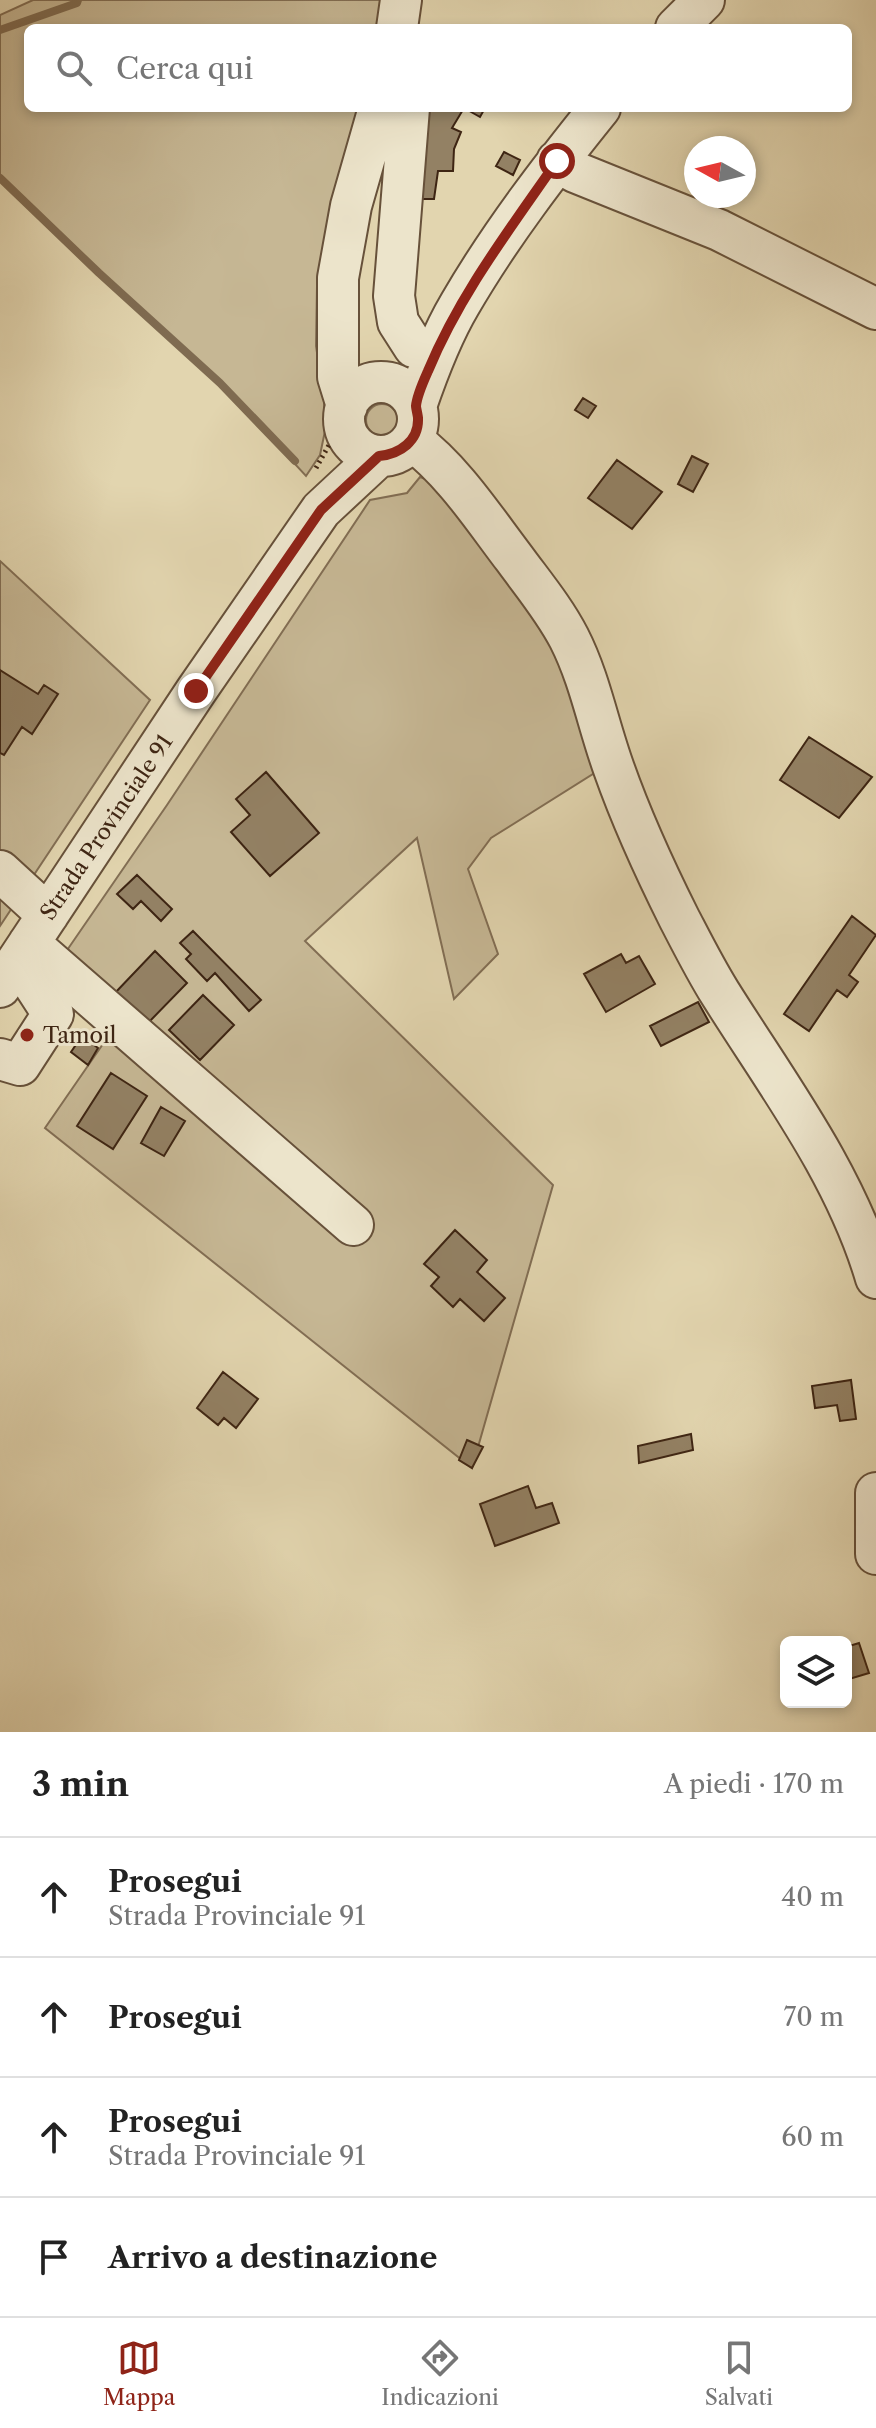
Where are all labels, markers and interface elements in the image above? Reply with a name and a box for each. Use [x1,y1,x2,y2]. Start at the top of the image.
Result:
search box [24,24,852,112]
icon: search [52,46,96,90]
text: Cerca qui [116,50,253,87]
north arrow [684,136,756,208]
route start [539,143,575,179]
route end [178,673,214,709]
street label: Strada Provinciale 91 [34,729,178,925]
place label: Tamoil [43,1022,117,1049]
marker: Tamoil [18,1026,36,1044]
map controls [780,1636,852,1708]
button: layers [780,1636,852,1708]
text: 3 min [32,1763,129,1805]
text: A piedi · 170 m [664,1768,844,1800]
text: Prosegui [108,1863,242,1900]
icon: ahead [32,1875,76,1919]
text: 40 m [781,1881,844,1913]
text: Strada Provinciale 91 [108,1900,365,1932]
icon: ahead [32,1995,76,2039]
text: Prosegui [108,1999,242,2036]
text: 70 m [784,2001,844,2033]
text: Prosegui [108,2103,242,2140]
icon: ahead [32,2115,76,2159]
text: 60 m [781,2121,844,2153]
text: Strada Provinciale 91 [108,2140,365,2172]
icon: arrive [32,2235,76,2279]
text: Arrivo a destinazione [108,2239,437,2276]
tab: Mappa [103,2336,175,2411]
tab: Indicazioni [381,2336,499,2411]
tab: Salvati [705,2336,773,2411]

